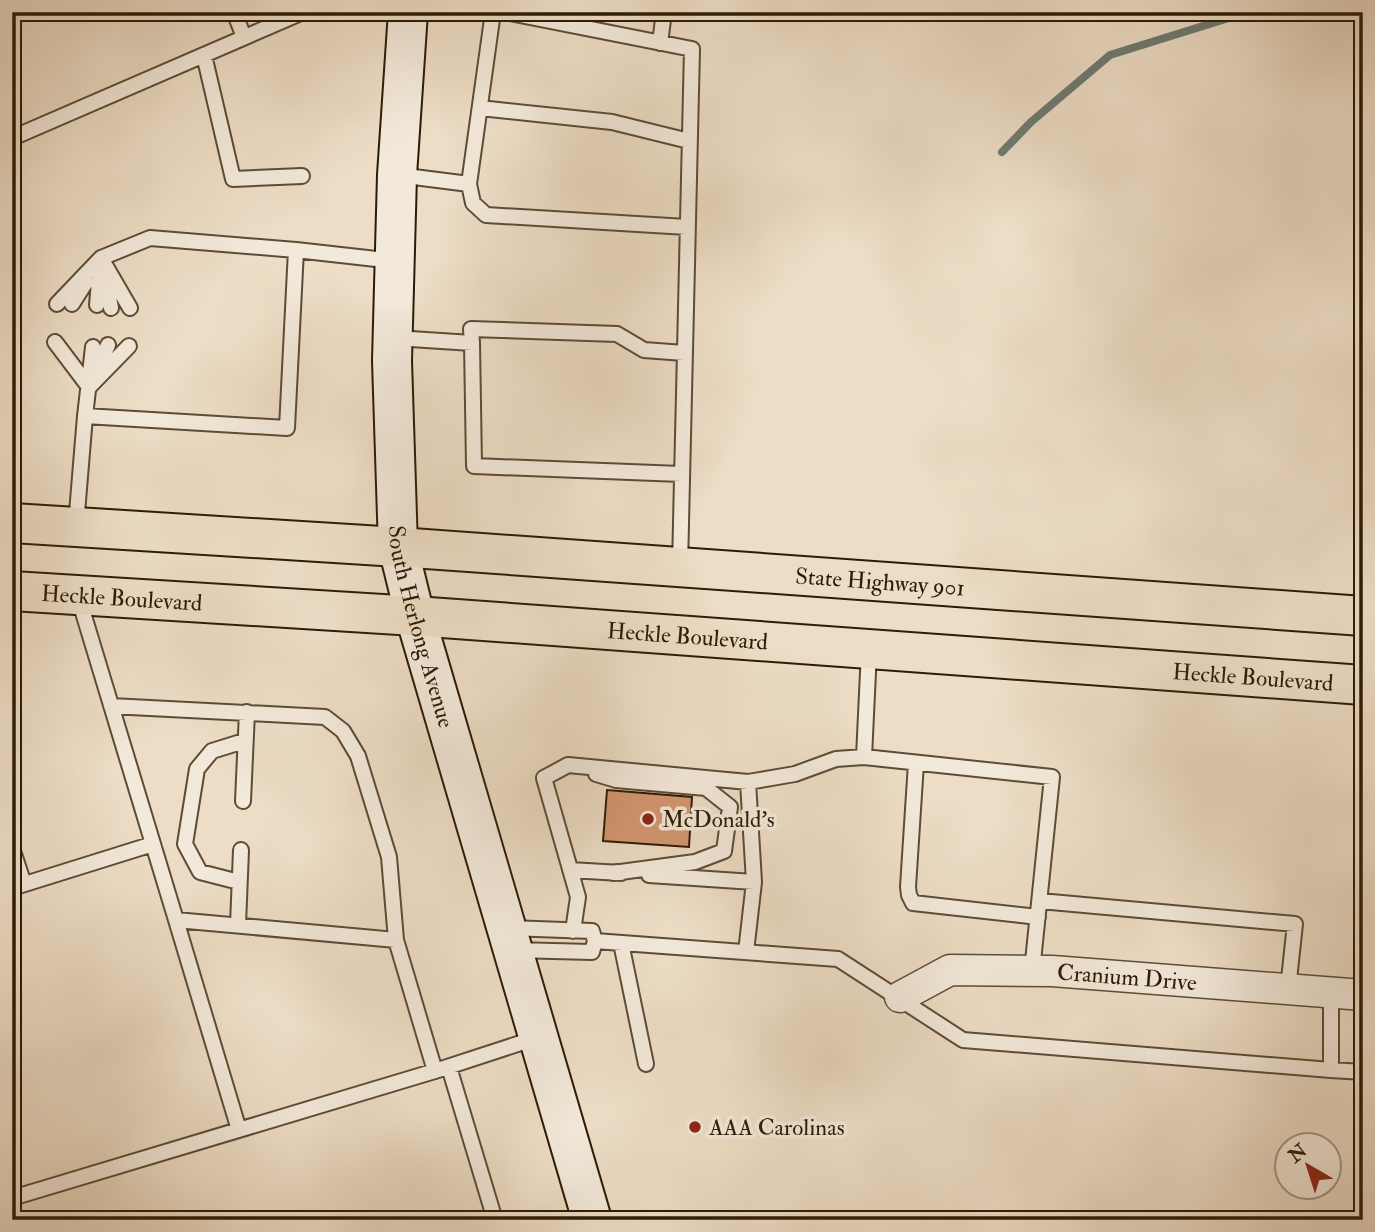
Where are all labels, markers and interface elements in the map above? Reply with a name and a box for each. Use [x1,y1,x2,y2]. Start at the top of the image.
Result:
street label: South Herlong Avenue [383,525,462,731]
street label: State Highway 901 [794,561,966,602]
street label: Heckle Boulevard [40,578,203,617]
street label: Heckle Boulevard [606,616,769,656]
street label: Heckle Boulevard [1171,657,1335,697]
place label: McDonald's [662,805,775,834]
marker: McDonald's [640,811,656,827]
street label: Cranium Drive [1056,957,1198,997]
place label: AAA Carolinas [708,1113,845,1142]
marker: AAA Carolinas [687,1119,703,1135]
north arrow [1274,1130,1344,1200]
text: N [1283,1138,1313,1169]

